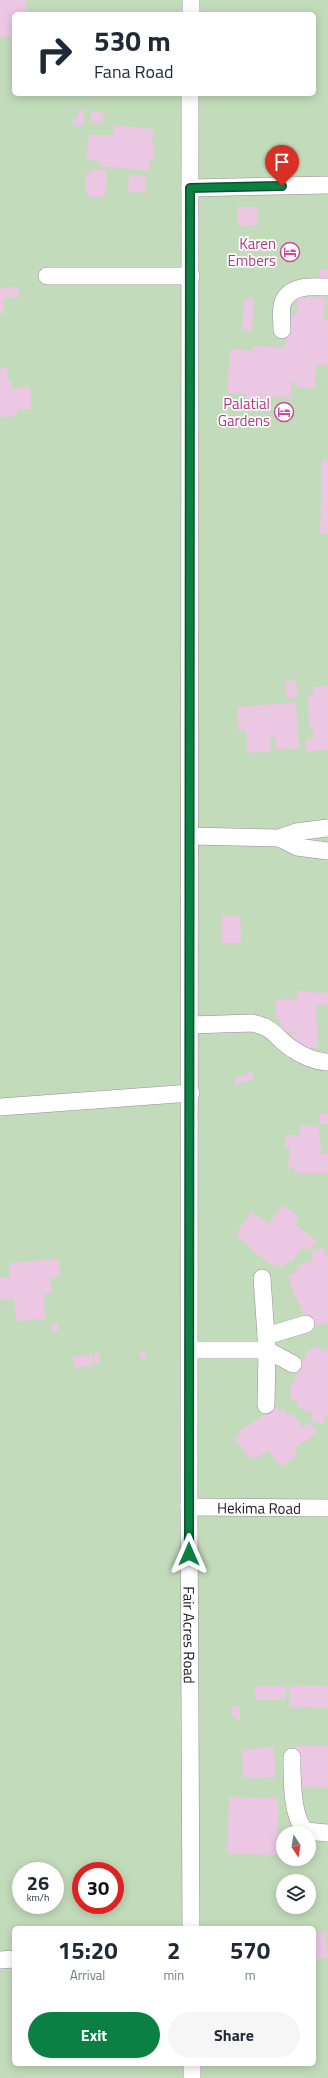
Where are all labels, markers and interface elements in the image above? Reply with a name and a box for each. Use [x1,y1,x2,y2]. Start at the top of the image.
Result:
text: 530 m [94,19,171,62]
icon: right [28,28,80,80]
text: Fana Road [94,58,174,85]
pin [265,145,299,186]
icon: arrive [271,151,293,173]
place label: Karen Embers [228,232,276,272]
hotel icon: Karen Embers [279,241,301,263]
place label: Palatial Gardens [218,392,270,432]
hotel icon: Palatial Gardens [273,401,295,423]
street label: Hekima Road [217,1496,301,1519]
position arrow [168,1533,210,1575]
street label: Fair Acres Road [178,1586,201,1684]
north arrow [276,1826,316,1866]
map controls [276,1826,316,1914]
speed limit sign: 30 [72,1862,124,1914]
text: 26 [27,1867,49,1898]
button: layers [276,1874,316,1914]
text: km/h [27,1890,49,1905]
text: 15:20 [58,1932,118,1968]
text: 2 [167,1932,181,1968]
text: 570 [230,1932,270,1968]
text: Arrival [70,1965,105,1985]
text: min [163,1965,184,1985]
text: m [245,1965,256,1985]
button: Exit [28,2012,160,2058]
button: Share [168,2012,300,2058]

